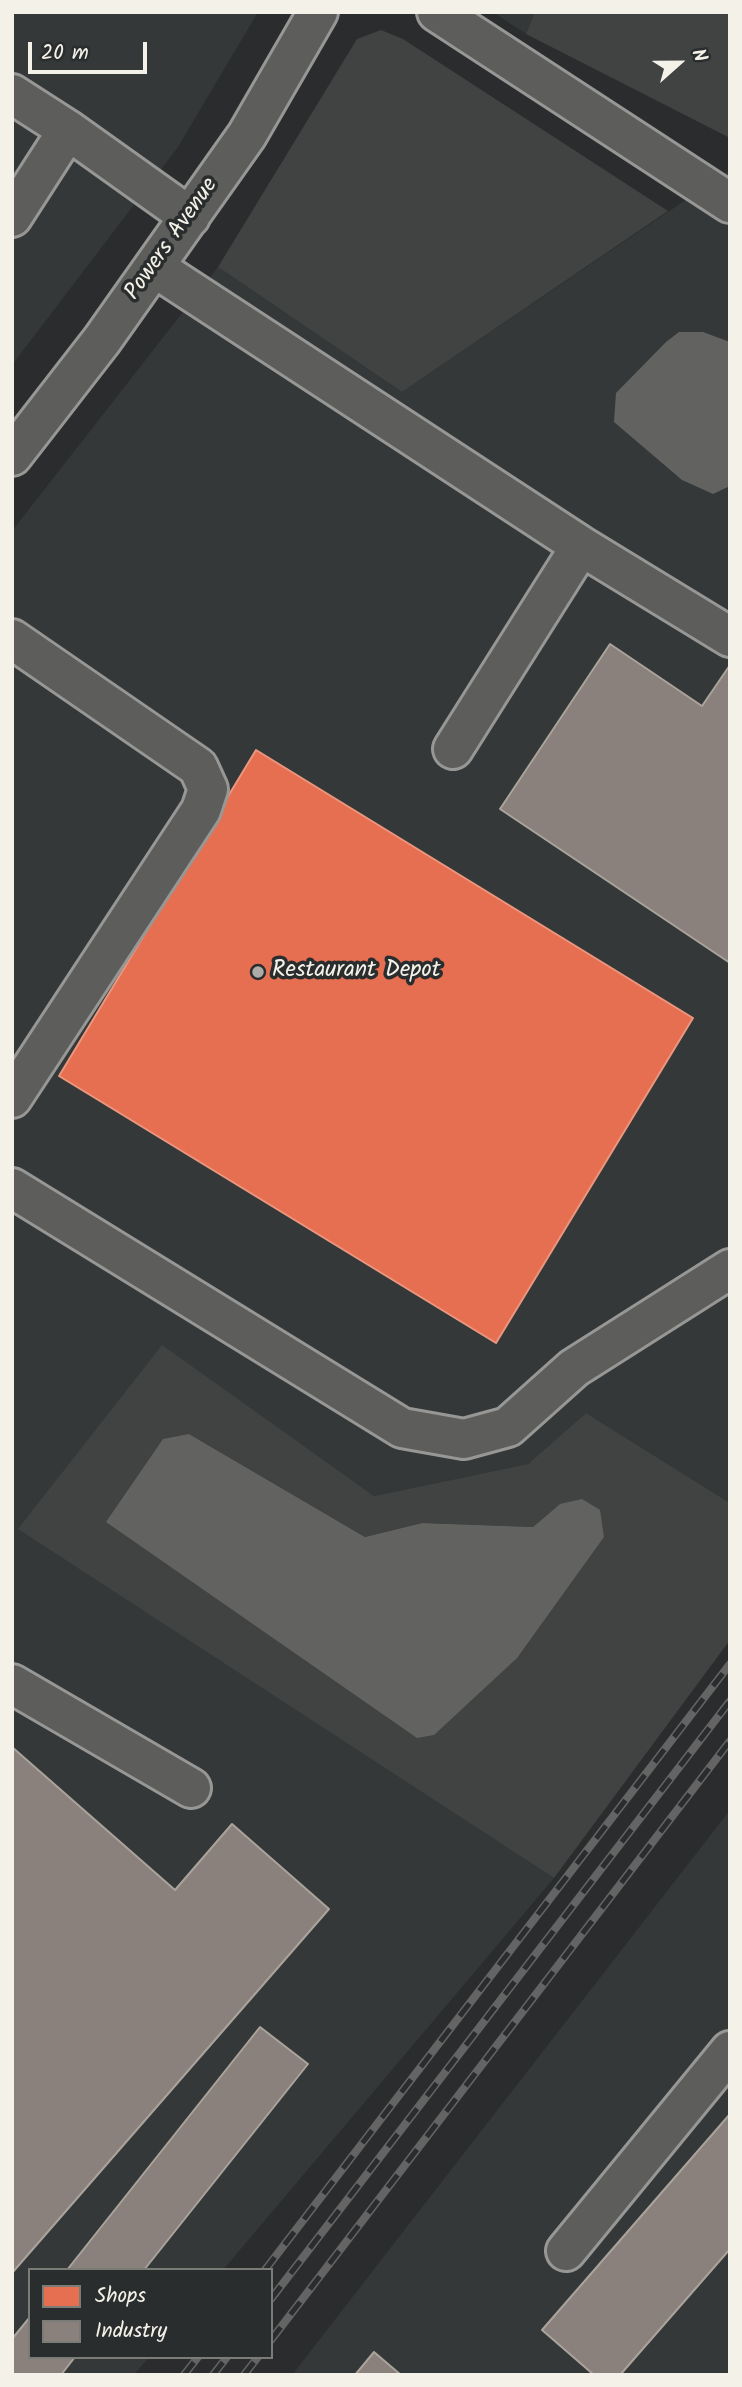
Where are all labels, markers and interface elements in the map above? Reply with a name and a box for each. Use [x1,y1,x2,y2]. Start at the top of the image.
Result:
scale bar [32,28,150,72]
north arrow [644,28,714,98]
text: 20 m [41,37,89,70]
text: N [682,44,715,66]
street label: Powers Avenue [121,173,225,307]
place label: Restaurant Depot [272,958,441,986]
marker: Restaurant Depot [250,964,266,980]
legend [28,2268,273,2359]
text: Shops [95,2280,146,2313]
text: Industry [95,2315,167,2348]

